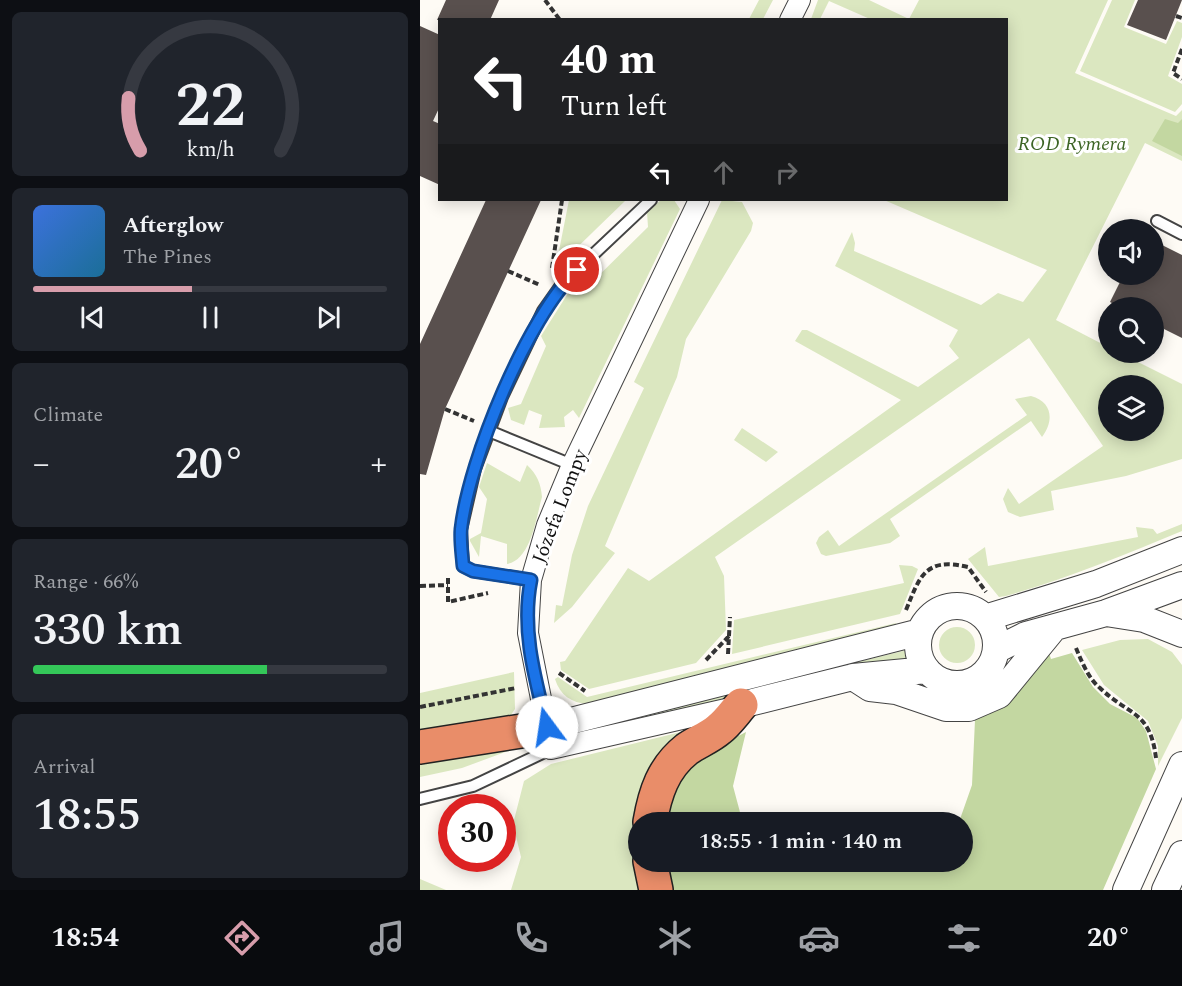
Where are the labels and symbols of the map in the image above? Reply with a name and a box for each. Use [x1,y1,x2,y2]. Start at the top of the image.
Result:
park label: ROD Rymera [1018,129,1126,159]
pin [551,244,602,295]
street label: Józefa Lompy [524,444,596,568]
position arrow [515,695,579,759]
speed limit sign: 30 [438,794,516,872]

